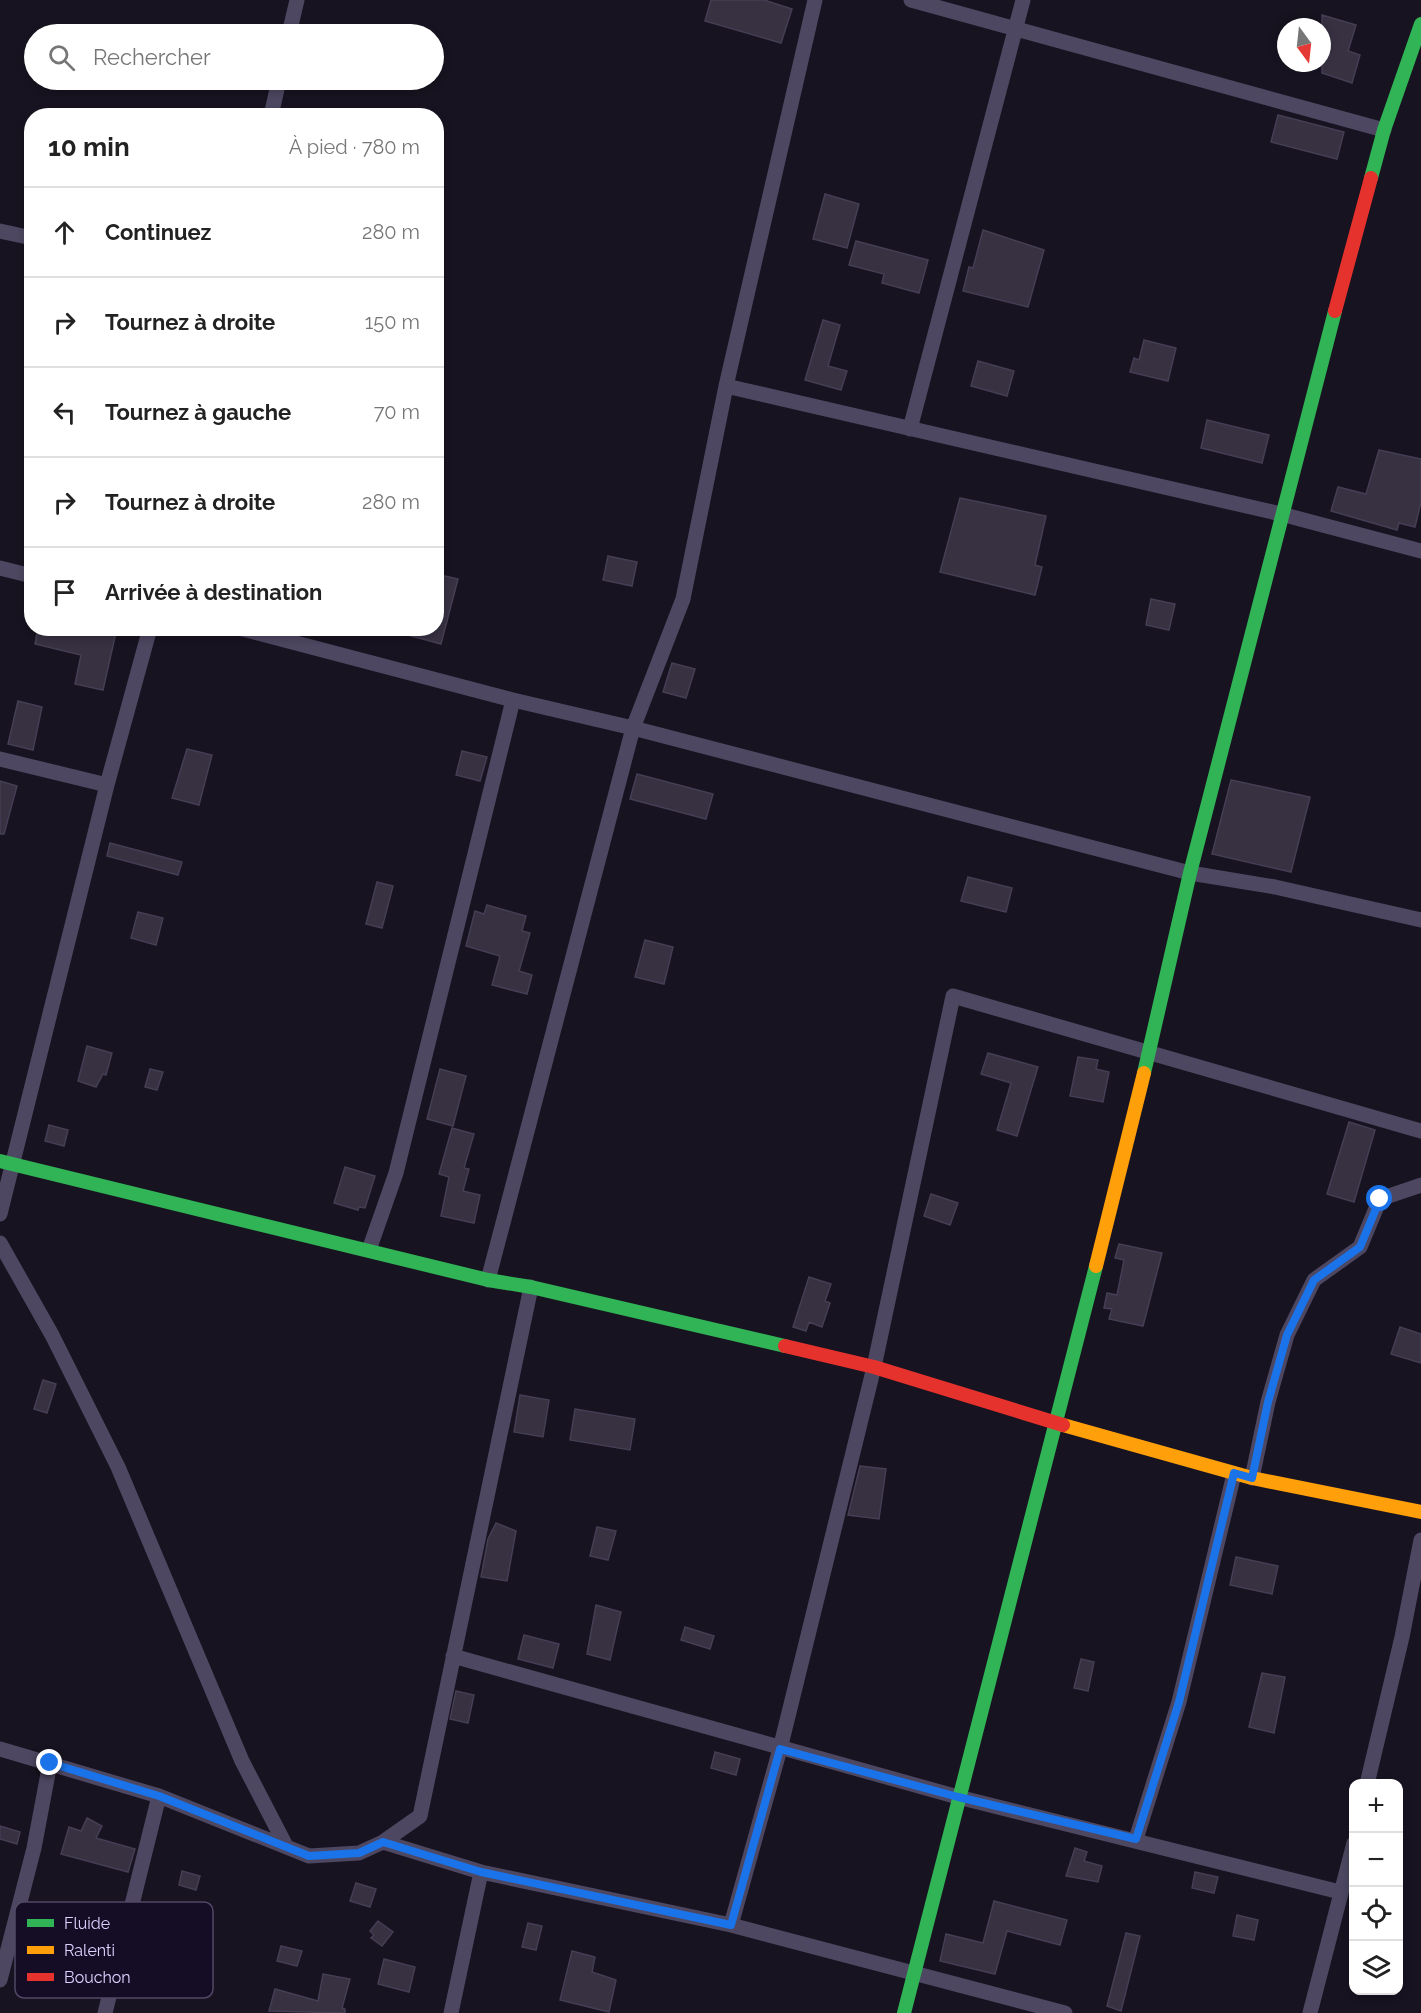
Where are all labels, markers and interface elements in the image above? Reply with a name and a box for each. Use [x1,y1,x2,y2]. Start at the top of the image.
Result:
north arrow [1277,18,1331,72]
search box [24,24,444,90]
icon: search [45,41,78,74]
text: Rechercher [93,44,211,70]
text: 10 min [48,132,130,162]
text: À pied · 780 m [289,135,420,159]
icon: ahead [48,216,81,249]
text: Continuez [105,219,211,245]
text: 280 m [362,220,420,244]
icon: right [48,306,81,339]
text: Tournez à droite [105,309,275,335]
text: 150 m [365,310,420,334]
icon: left [48,396,81,429]
text: Tournez à gauche [105,399,291,425]
text: 70 m [374,400,420,424]
icon: right [48,486,81,519]
text: Tournez à droite [105,489,275,515]
text: 280 m [362,490,420,514]
icon: arrive [48,576,81,609]
text: Arrivée à destination [105,579,322,605]
route start [1366,1185,1392,1211]
route end [36,1749,62,1775]
map controls [1349,1779,1403,1995]
button: + [1349,1779,1403,1833]
button: − [1349,1833,1403,1887]
button: locate [1349,1887,1403,1941]
legend [15,1902,213,1998]
text: Fluide [64,1914,110,1933]
text: Ralenti [64,1941,115,1960]
button: layers [1349,1941,1403,1995]
text: Bouchon [64,1968,131,1987]

